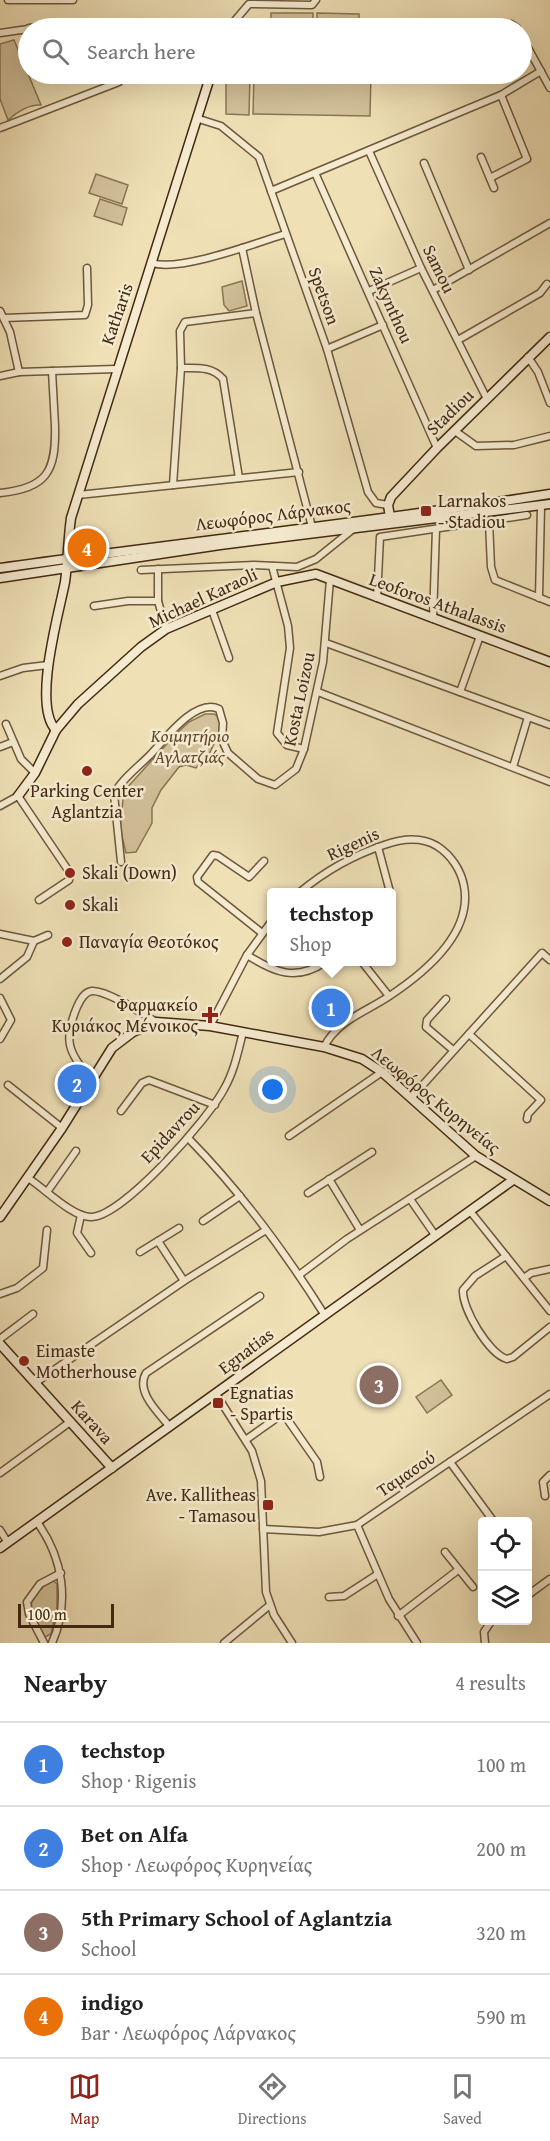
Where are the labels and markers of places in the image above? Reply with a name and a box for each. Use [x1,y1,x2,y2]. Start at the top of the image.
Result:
place label: Larnakos - Stadiou [438,487,506,535]
marker: Larnakos - Stadiou [419,504,433,518]
pin: 4 [68,526,106,570]
marker: Parking Center Aglantzia [80,764,94,778]
place label: Parking Center Aglantzia [30,777,144,825]
place label: Skali (Down) [82,859,177,886]
marker: Skali (Down) [63,866,77,880]
place label: Skali [82,891,119,918]
marker: Skali [63,898,77,912]
place label: Παναγία Θεοτόκος [79,928,219,955]
marker: Παναγία Θεοτόκος [60,935,74,949]
pin: 1 [312,986,350,1030]
place label: Φαρμακείο Κυριάκος Μένοικος [52,991,198,1039]
marker: Φαρμακείο Κυριάκος Μένοικος [203,1008,217,1022]
pin: 2 [58,1062,97,1106]
place label: Eimaste Motherhouse [36,1337,137,1385]
marker: Eimaste Motherhouse [17,1354,31,1368]
pin: 3 [360,1362,398,1408]
place label: Egnatias - Spartis [230,1379,294,1427]
marker: Egnatias - Spartis [211,1396,225,1410]
place label: Ave. Kallitheas - Tamasou [146,1481,256,1529]
marker: Ave. Kallitheas - Tamasou [261,1498,275,1512]

